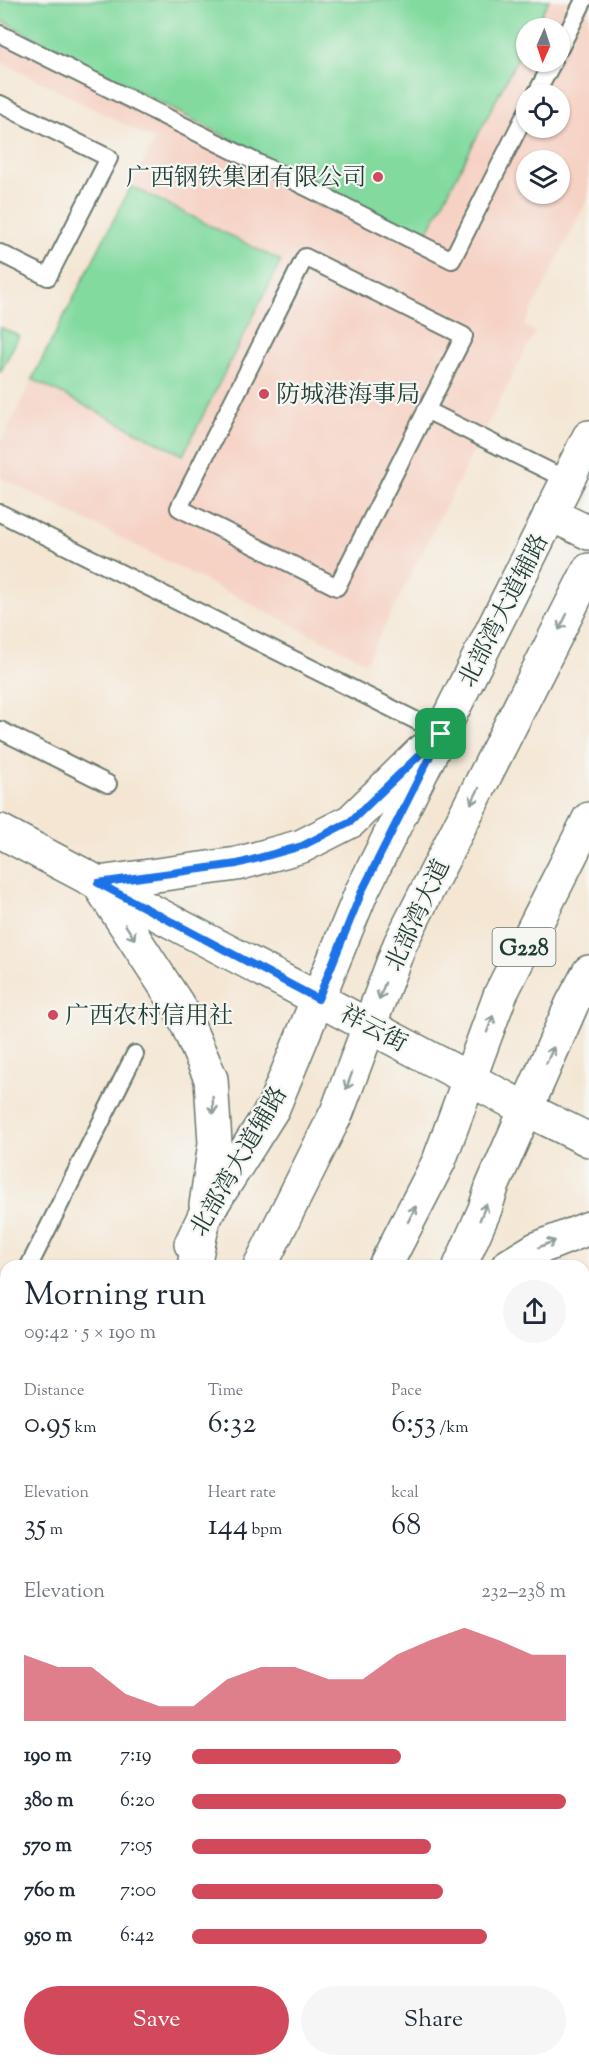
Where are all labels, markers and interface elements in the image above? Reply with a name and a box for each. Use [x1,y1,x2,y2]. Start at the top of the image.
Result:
north arrow [516,18,570,72]
map controls [516,18,570,204]
button: locate [516,84,570,138]
button: layers [516,150,570,204]
place label: 广西钢铁集团有限公司 [126,162,366,196]
marker: 广西钢铁集团有限公司 [371,170,385,184]
place label: 防城港海事局 [276,379,420,413]
marker: 防城港海事局 [257,387,271,401]
street label: 北部湾大道辅路 [451,528,558,693]
one-way arrow [556,613,568,631]
pin [415,708,466,759]
icon: arrive [424,717,457,750]
one-way arrow [468,787,480,805]
street label: 北部湾大道 [378,854,460,977]
one-way arrow [124,923,136,939]
road number: G228 [492,928,556,966]
one-way arrow [376,981,387,1000]
street label: 祥云街 [333,998,413,1062]
place label: 广西农村信用社 [65,1000,233,1034]
marker: 广西农村信用社 [46,1008,60,1022]
one-way arrow [485,1015,496,1033]
one-way arrow [545,1047,556,1065]
one-way arrow [342,1071,353,1090]
street label: 北部湾大道辅路 [183,1081,296,1243]
one-way arrow [207,1095,218,1115]
one-way arrow [478,1203,489,1222]
one-way arrow [406,1205,418,1223]
one-way arrow [537,1238,556,1249]
text: Morning run [24,1272,206,1320]
button: share [503,1280,566,1343]
text: 09:42 · 5 × 190 m [24,1319,156,1348]
text: Distance [24,1380,84,1403]
text: Time [208,1380,243,1403]
text: Pace [391,1380,422,1403]
text: 0.95 [24,1403,71,1446]
text: 6:32 [208,1403,256,1446]
text: 6:53 [391,1403,436,1446]
text: km [71,1417,97,1440]
text: /km [436,1417,468,1440]
text: Elevation [24,1482,89,1505]
text: Heart rate [208,1482,276,1505]
text: kcal [391,1482,419,1505]
text: 35 [24,1505,46,1548]
text: 144 [208,1505,248,1548]
text: 68 [391,1505,421,1548]
text: m [46,1519,63,1542]
text: bpm [248,1519,282,1542]
text: Elevation [24,1578,105,1607]
text: 232–238 m [481,1578,566,1607]
text: 190 m [24,1742,72,1771]
text: 7:19 [120,1742,152,1771]
text: 380 m [24,1787,73,1816]
text: 6:20 [120,1787,155,1816]
text: 570 m [24,1832,72,1861]
text: 7:05 [120,1832,152,1861]
text: 760 m [24,1877,75,1906]
text: 7:00 [120,1877,156,1906]
text: 950 m [24,1922,72,1951]
text: 6:42 [120,1922,154,1951]
button: Save [24,1986,289,2055]
button: Share [301,1986,566,2055]

